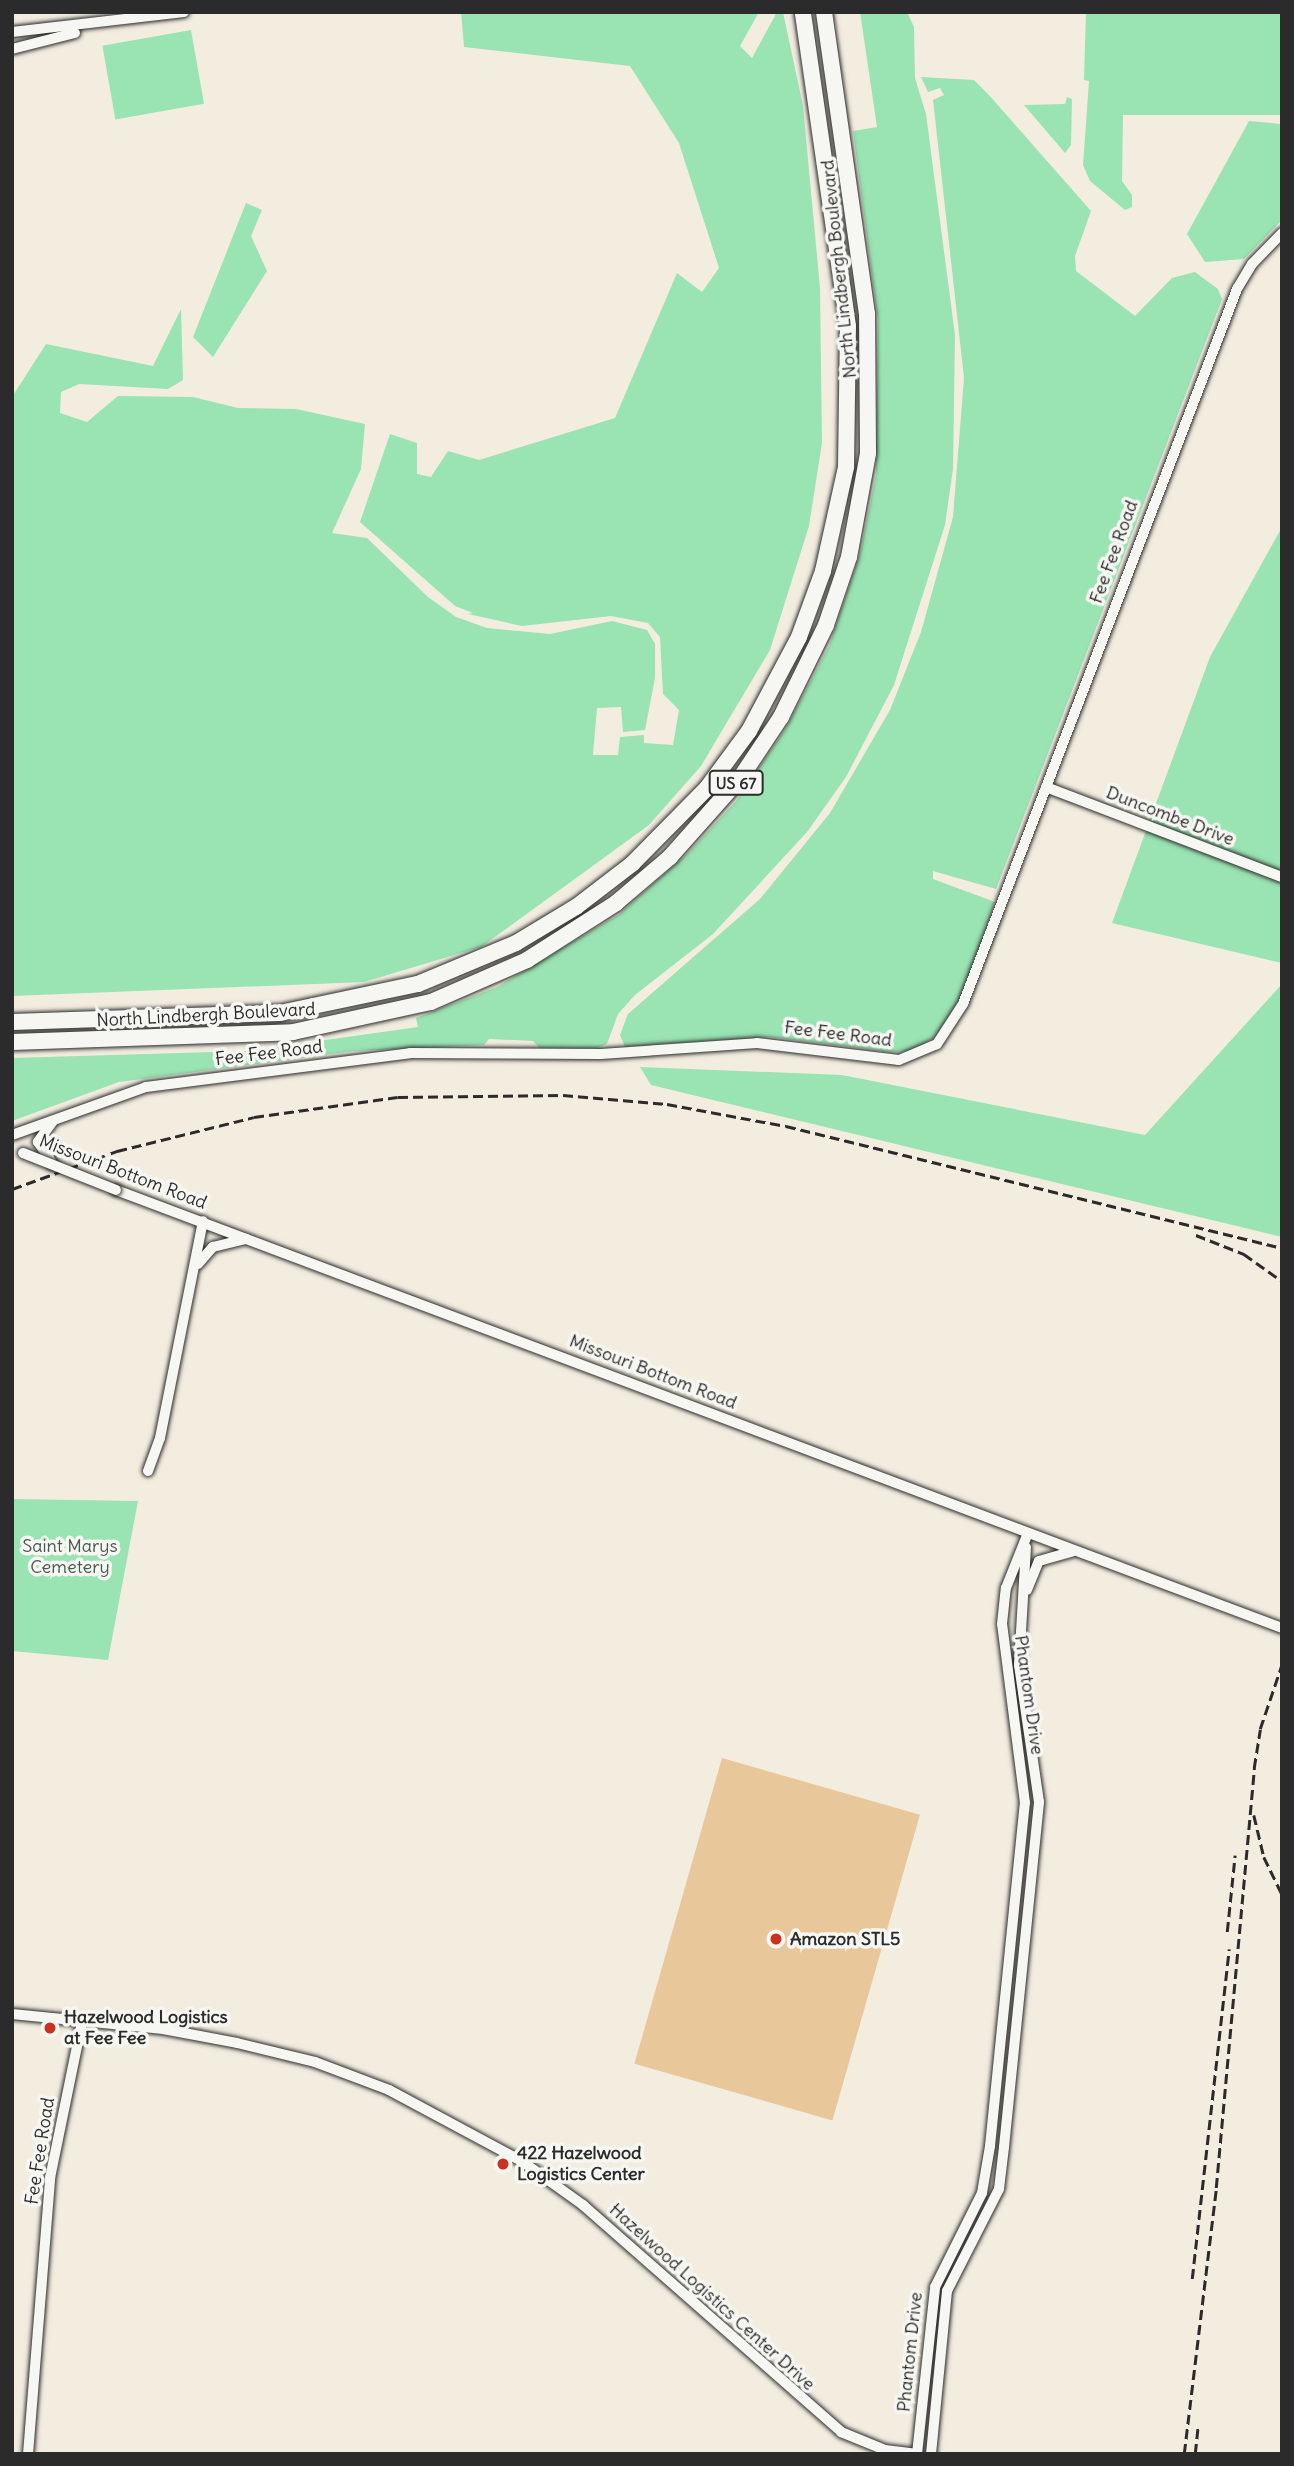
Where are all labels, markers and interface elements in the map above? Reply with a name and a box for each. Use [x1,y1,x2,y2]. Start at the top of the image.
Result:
street label: North Lindbergh Boulevard [817,159,861,379]
street label: Fee Fee Road [1085,498,1143,606]
road number: US 67 [708,770,764,796]
street label: Duncombe Drive [1103,782,1237,850]
street label: North Lindbergh Boulevard [96,998,316,1032]
street label: Fee Fee Road [783,1017,893,1051]
street label: Fee Fee Road [214,1036,324,1070]
street label: Missouri Bottom Road [36,1130,210,1214]
street label: Missouri Bottom Road [566,1330,740,1414]
park label: Saint Marys Cemetery [22,1536,118,1578]
street label: Phantom Drive [1010,1634,1048,1756]
place label: Amazon STL5 [790,1928,900,1950]
marker: Amazon STL5 [768,1931,784,1947]
place label: Hazelwood Logistics at Fee Fee [64,2007,228,2050]
marker: Hazelwood Logistics at Fee Fee [42,2020,58,2036]
street label: Fee Fee Road [21,2096,59,2206]
place label: 422 Hazelwood Logistics Center [517,2143,645,2186]
marker: 422 Hazelwood Logistics Center [495,2156,511,2172]
street label: Hazelwood Logistics Center Drive [605,2199,819,2395]
street label: Phantom Drive [893,2291,927,2413]

